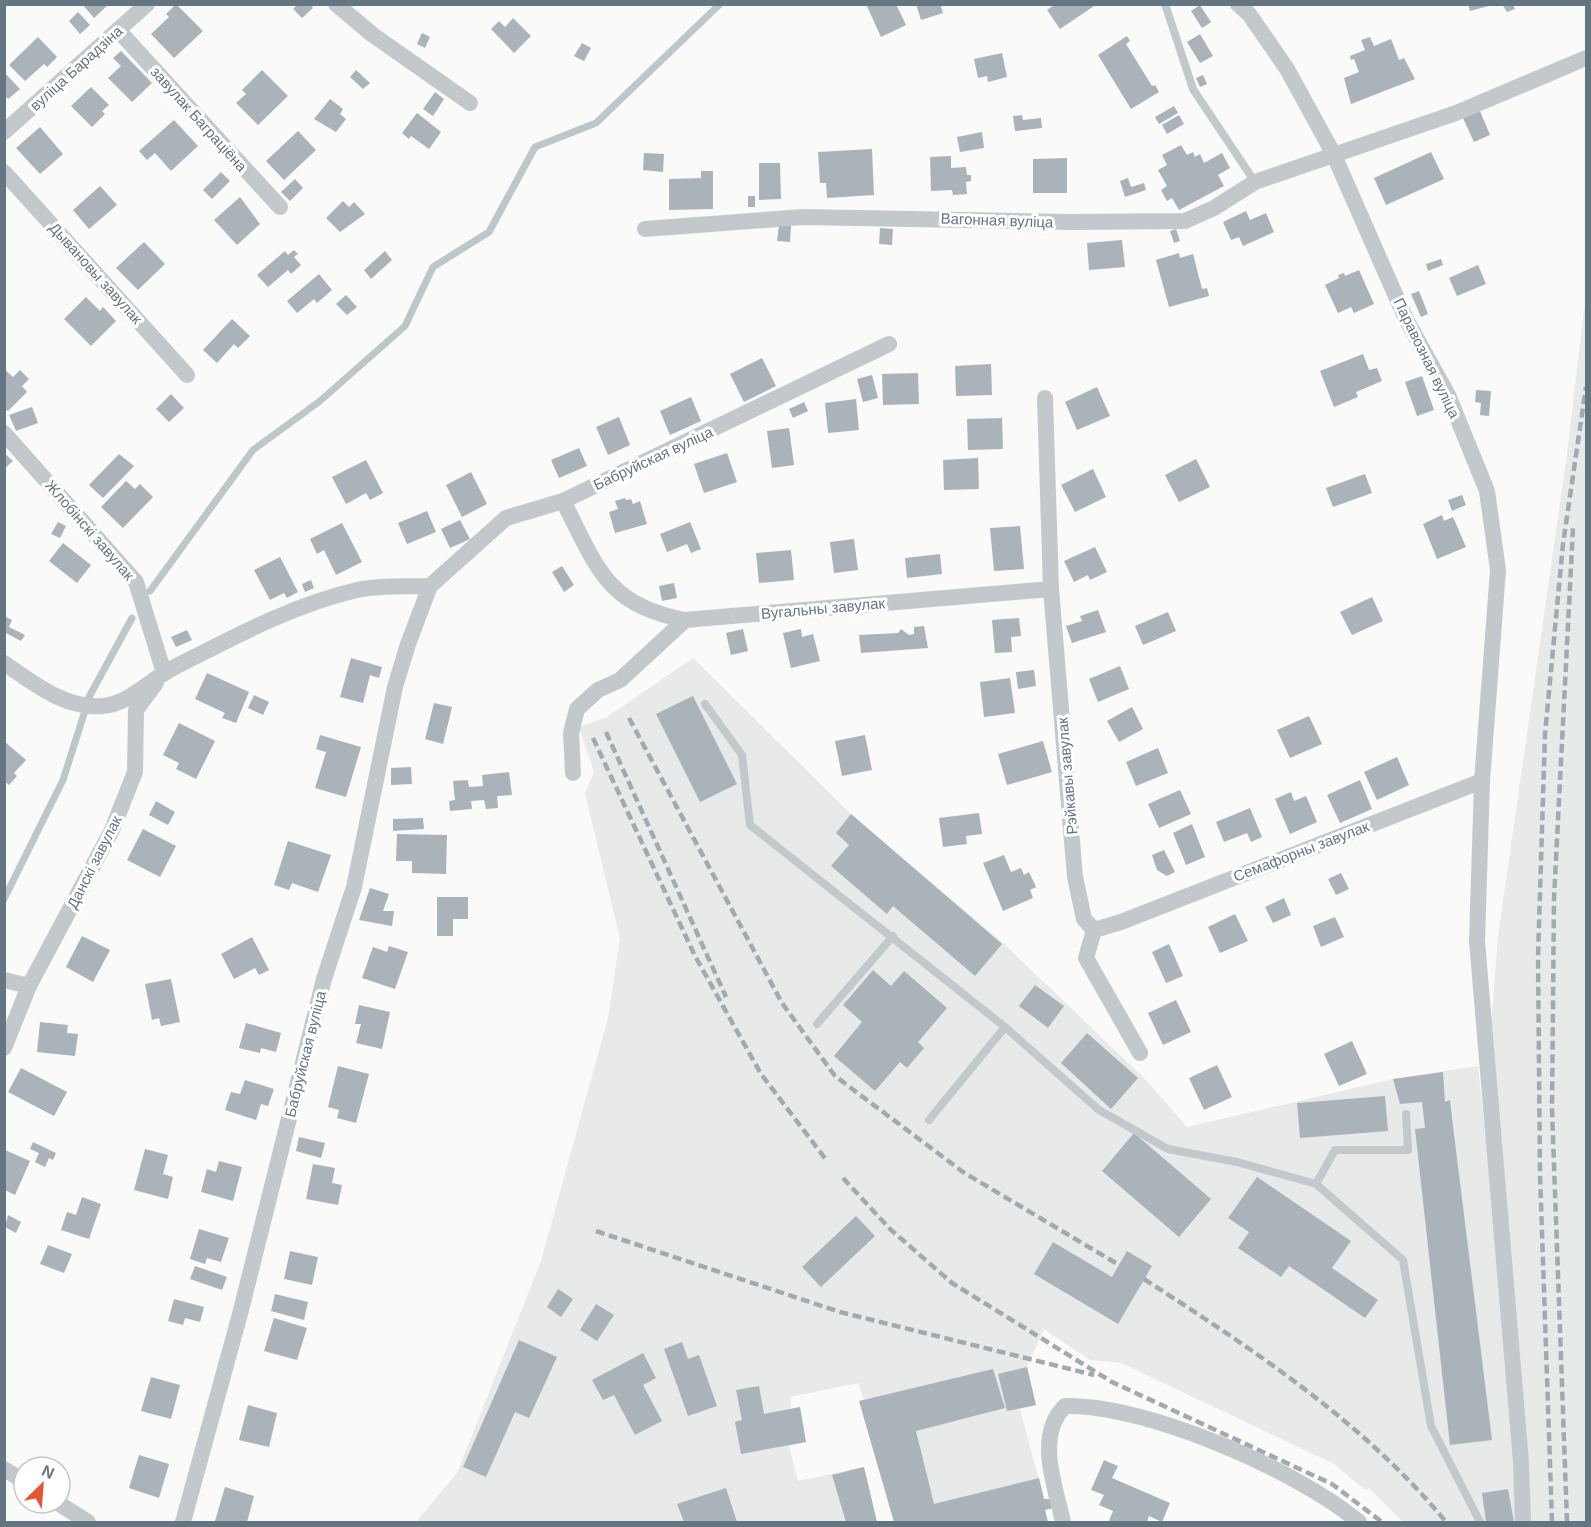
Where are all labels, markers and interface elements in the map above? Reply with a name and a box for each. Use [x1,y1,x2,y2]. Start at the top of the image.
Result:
street label: вуліца Барадзіна [26,22,126,114]
street label: завулак Баграціёна [147,63,251,175]
street label: Вагонная вуліца [940,210,1054,230]
street label: Дывановы завулак [46,219,146,327]
street label: Паравозная вуліца [1391,295,1464,421]
street label: Бабруйская вуліца [591,423,716,493]
street label: Жлобінскі завулак [42,477,138,584]
street label: Вугальны завулак [760,594,886,622]
street label: Рэйкавы завулак [1053,716,1081,835]
street label: Данскі завулак [63,812,125,911]
street label: Семафорны завулак [1231,817,1372,885]
street label: Бабруйская вуліца [281,988,329,1119]
north arrow [12,1455,72,1515]
text: N [39,1462,57,1482]

